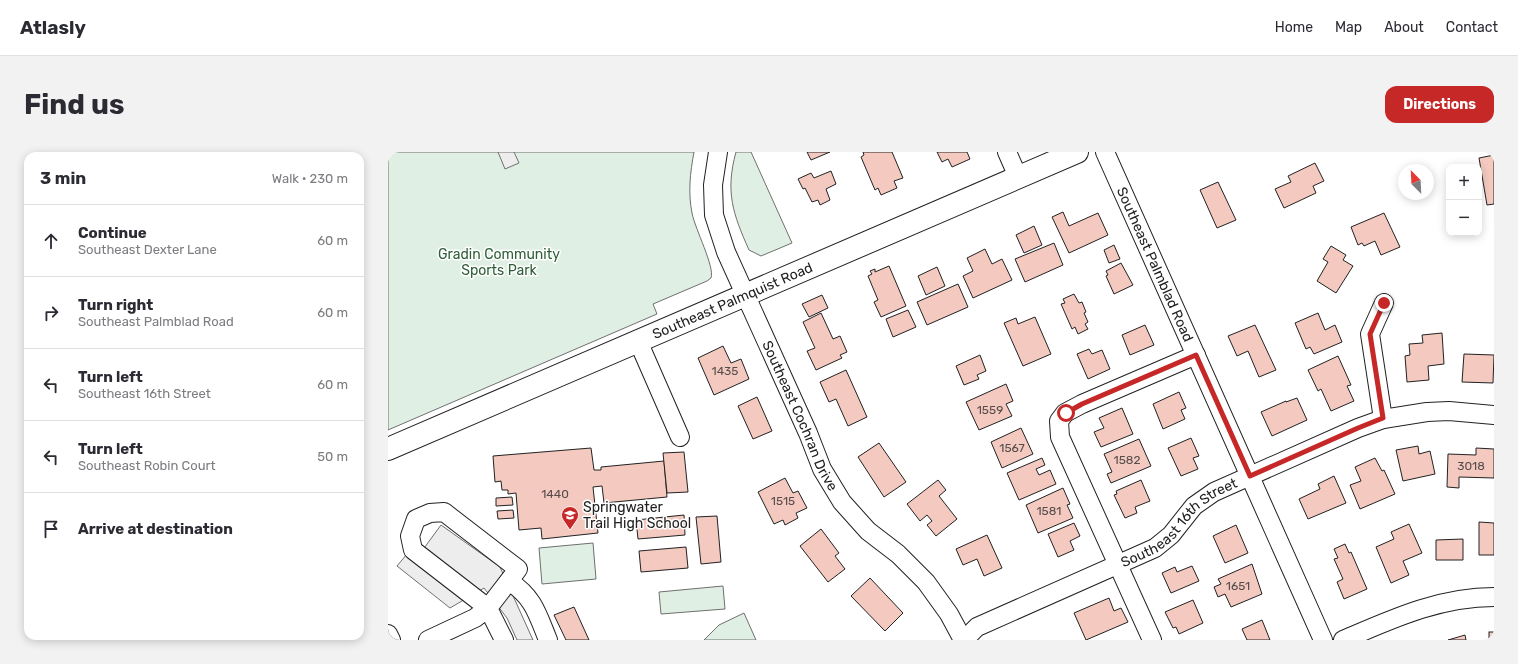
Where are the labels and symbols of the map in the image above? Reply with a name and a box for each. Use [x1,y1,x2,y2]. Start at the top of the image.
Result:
north arrow [1398,164,1434,200]
street label: Southeast Palmblad Road [1113,184,1197,345]
park label: Gradin Community Sports Park [438,246,560,279]
street label: Southeast Palmquist Road [650,259,815,343]
route end [1375,294,1393,312]
street label: Southeast Cochran Drive [758,338,841,494]
house number: 1435 [712,364,738,378]
house number: 1559 [977,403,1003,417]
route start [1057,404,1075,422]
house number: 1567 [999,441,1025,455]
house number: 1582 [1114,453,1140,467]
house number: 3018 [1457,459,1485,473]
street label: Southeast 16th Street [1118,475,1240,571]
house number: 1440 [541,487,569,501]
house number: 1515 [771,494,795,508]
place label: Springwater Trail High School [583,499,691,532]
house number: 1581 [1036,504,1062,518]
school or university icon: Springwater Trail High School [560,505,580,530]
house number: 1651 [1226,579,1250,593]

